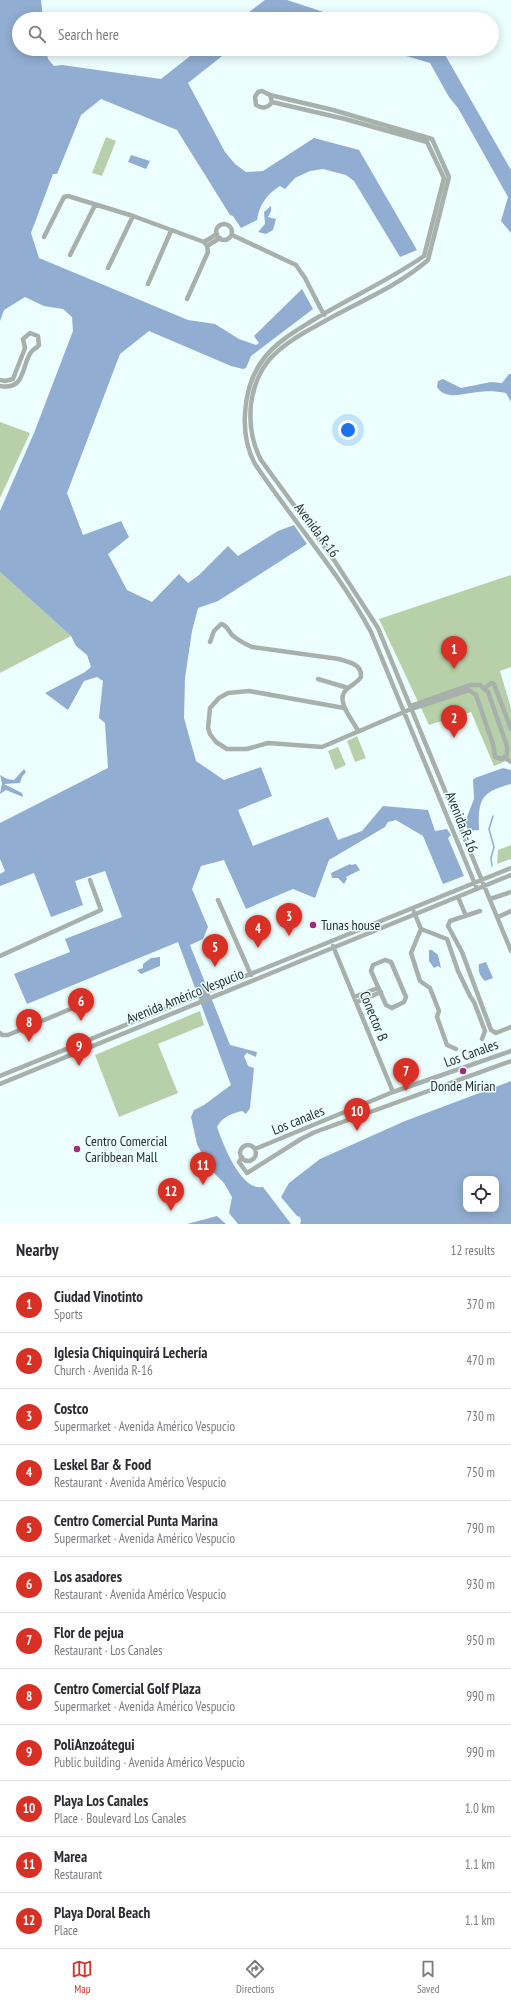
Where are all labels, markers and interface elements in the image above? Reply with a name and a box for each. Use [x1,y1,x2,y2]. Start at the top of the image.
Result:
search box [12,12,499,56]
icon: search [26,23,48,45]
text: Search here [58,25,119,44]
your location [338,420,358,440]
street label: Avenida R-16 [291,499,343,561]
pin: 1 [441,636,467,669]
pin: 2 [441,705,467,738]
street label: Avenida R-16 [442,789,482,855]
pin: 3 [276,903,302,936]
pin: 4 [245,915,271,948]
place label: Tunas house [321,916,381,934]
marker: Tunas house [308,920,318,930]
pin: 5 [202,934,228,967]
street label: Avenida Américo Vespucio [124,964,246,1028]
pin: 6 [68,988,94,1021]
street label: Conector B [356,988,392,1044]
pin: 8 [16,1009,42,1042]
pin: 9 [66,1033,92,1066]
street label: Los Canales [441,1035,501,1071]
pin: 7 [393,1058,419,1091]
marker: Donde Mirian [458,1066,468,1076]
place label: Donde Mirian [431,1077,495,1095]
pin: 10 [344,1098,370,1131]
street label: Los canales [269,1101,327,1139]
place label: Centro Comercial Caribbean Mall [85,1132,168,1166]
marker: Centro Comercial Caribbean Mall [72,1144,82,1154]
pin: 11 [190,1152,216,1185]
map controls [463,1176,499,1212]
button: locate [463,1176,499,1212]
pin: 12 [158,1178,184,1211]
text: Nearby [16,1239,59,1261]
text: 12 results [451,1242,495,1259]
text: Ciudad Vinotinto [54,1287,143,1306]
text: 1 [26,1296,32,1313]
text: 370 m [466,1296,495,1313]
text: Sports [54,1306,83,1323]
text: Iglesia Chiquinquirá Lechería [54,1343,208,1362]
text: 2 [26,1352,32,1369]
text: 470 m [466,1352,495,1369]
text: Church · Avenida R-16 [54,1362,153,1379]
text: Costco [54,1399,88,1418]
text: 3 [26,1408,32,1425]
text: 730 m [466,1408,495,1425]
text: Supermarket · Avenida Américo Vespucio [54,1418,235,1435]
text: Leskel Bar & Food [54,1455,151,1474]
text: 4 [26,1464,32,1481]
text: 750 m [466,1464,495,1481]
text: Restaurant · Avenida Américo Vespucio [54,1474,226,1491]
text: Centro Comercial Punta Marina [54,1511,218,1530]
text: 5 [26,1520,32,1537]
text: 790 m [466,1520,495,1537]
text: Supermarket · Avenida Américo Vespucio [54,1530,235,1547]
text: Los asadores [54,1567,122,1586]
text: 6 [26,1576,32,1593]
text: 930 m [466,1576,495,1593]
text: Restaurant · Avenida Américo Vespucio [54,1586,226,1603]
text: Flor de pejua [54,1623,124,1642]
text: 7 [26,1632,32,1649]
text: 950 m [466,1632,495,1649]
text: Restaurant · Los Canales [54,1642,163,1659]
text: Centro Comercial Golf Plaza [54,1679,201,1698]
text: 8 [26,1688,32,1705]
text: 990 m [466,1688,495,1705]
text: Supermarket · Avenida Américo Vespucio [54,1698,235,1715]
text: PoliAnzoátegui [54,1735,135,1754]
text: 9 [26,1744,32,1761]
text: 990 m [466,1744,495,1761]
text: Public building · Avenida Américo Vespucio [54,1754,245,1771]
text: Playa Los Canales [54,1791,148,1810]
text: 10 [23,1800,35,1817]
text: 1.0 km [465,1800,495,1817]
text: Place · Boulevard Los Canales [54,1810,186,1827]
text: Marea [54,1847,87,1866]
text: 11 [23,1856,35,1873]
text: 1.1 km [465,1856,495,1873]
text: Restaurant [54,1866,102,1883]
text: Playa Doral Beach [54,1903,150,1922]
text: 12 [23,1912,35,1929]
text: 1.1 km [465,1912,495,1929]
text: Place [54,1922,78,1939]
tab: Map [71,1958,93,1996]
tab: Directions [236,1958,274,1996]
tab: Saved [417,1958,440,1996]

